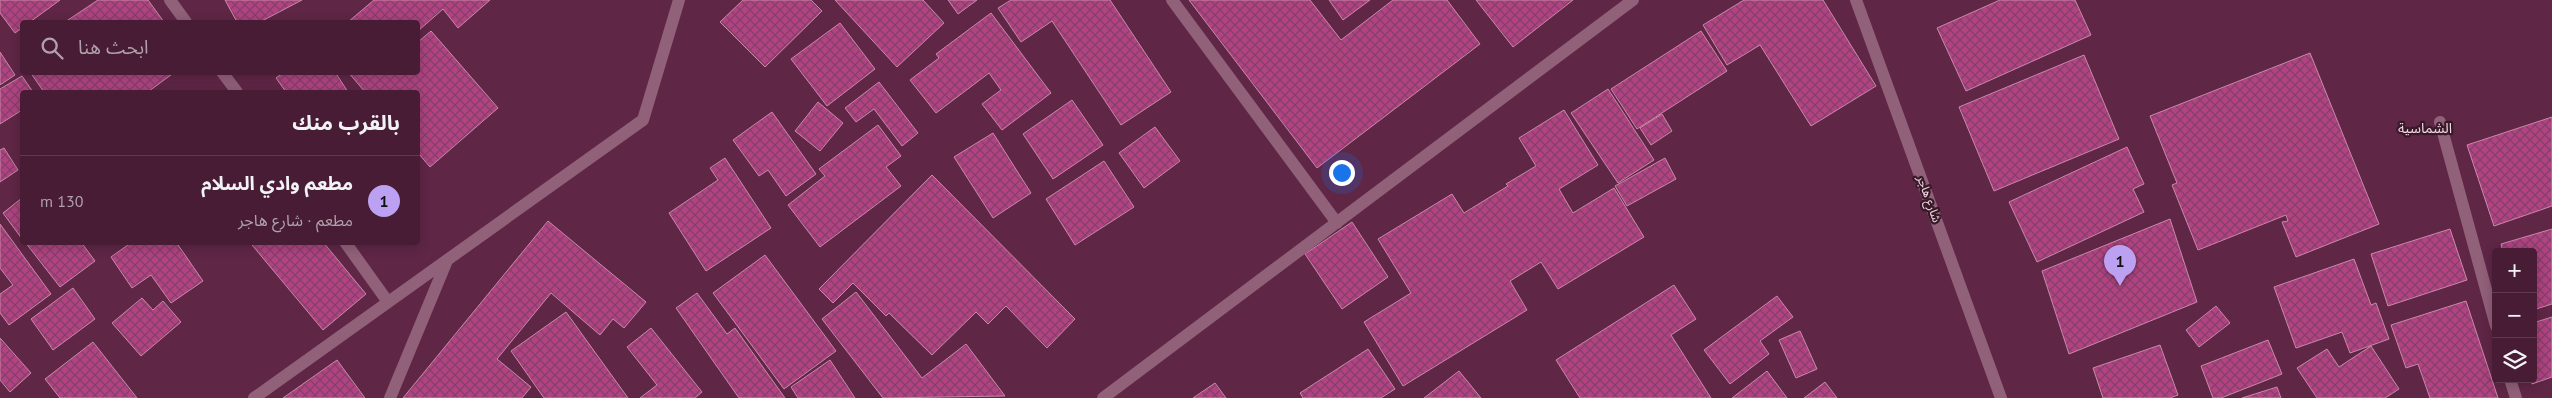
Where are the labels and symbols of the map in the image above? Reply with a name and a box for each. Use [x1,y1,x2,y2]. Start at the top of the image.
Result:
district label: الشماسية [2398,119,2452,137]
your location [1329,160,1355,186]
street label: شارع هاجر [1912,172,1945,225]
pin: 1 [2104,245,2136,286]

